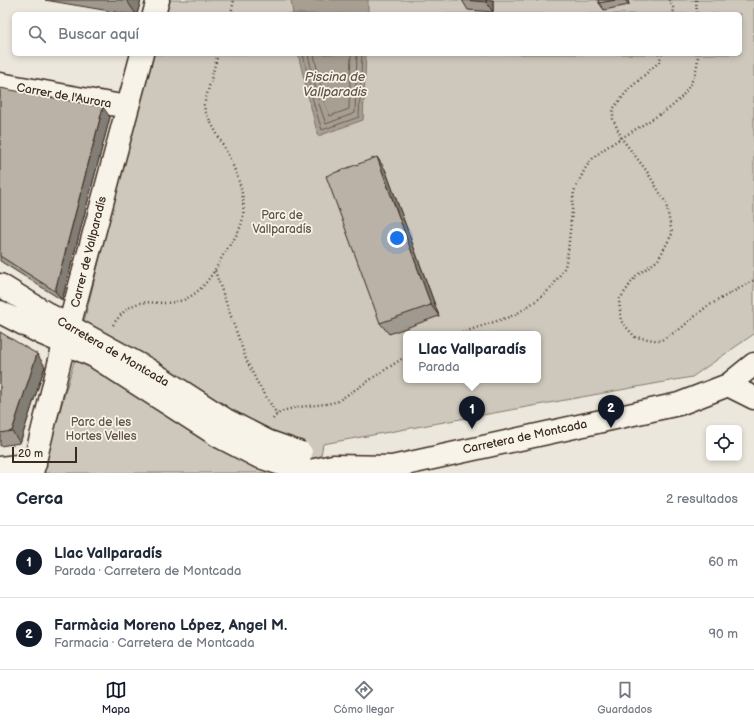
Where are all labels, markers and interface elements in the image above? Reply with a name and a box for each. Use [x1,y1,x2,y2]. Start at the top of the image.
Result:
search box [12,12,742,56]
icon: search [26,23,48,45]
text: Buscar aquí [58,25,139,44]
water label: Piscina de Vallparadis [303,69,368,100]
street label: Carrer de l'Aurora [15,80,113,112]
street label: Carrer de Vallparadís [68,195,110,309]
park label: Parc de Vallparadís [253,208,312,237]
your location [387,228,407,248]
street label: Carretera de Montcada [54,314,172,390]
popup [403,331,541,383]
text: Llac Vallparadís [418,340,526,359]
text: Parada [418,359,460,375]
pin: 2 [598,395,624,428]
pin: 1 [459,396,485,429]
park label: Parc de les Hortes Velles [65,415,137,444]
street label: Carretera de Montcada [461,416,589,458]
map controls [706,425,742,461]
button: locate [706,425,742,461]
scale bar [12,445,77,464]
text: 20 m [18,447,43,460]
text: Cerca [16,489,63,509]
text: 2 resultados [666,491,738,507]
text: Llac Vallparadís [54,544,162,563]
text: 1 [26,554,32,570]
text: 60 m [708,554,738,570]
text: Parada · Carretera de Montcada [54,563,241,579]
text: Farmàcia Moreno López, Angel M. [54,616,287,635]
text: 2 [25,626,33,642]
text: 90 m [709,626,738,642]
text: Farmacia · Carretera de Montcada [54,635,255,651]
tab: Mapa [102,679,130,716]
tab: Cómo llegar [334,679,394,716]
tab: Guardados [597,679,652,716]

